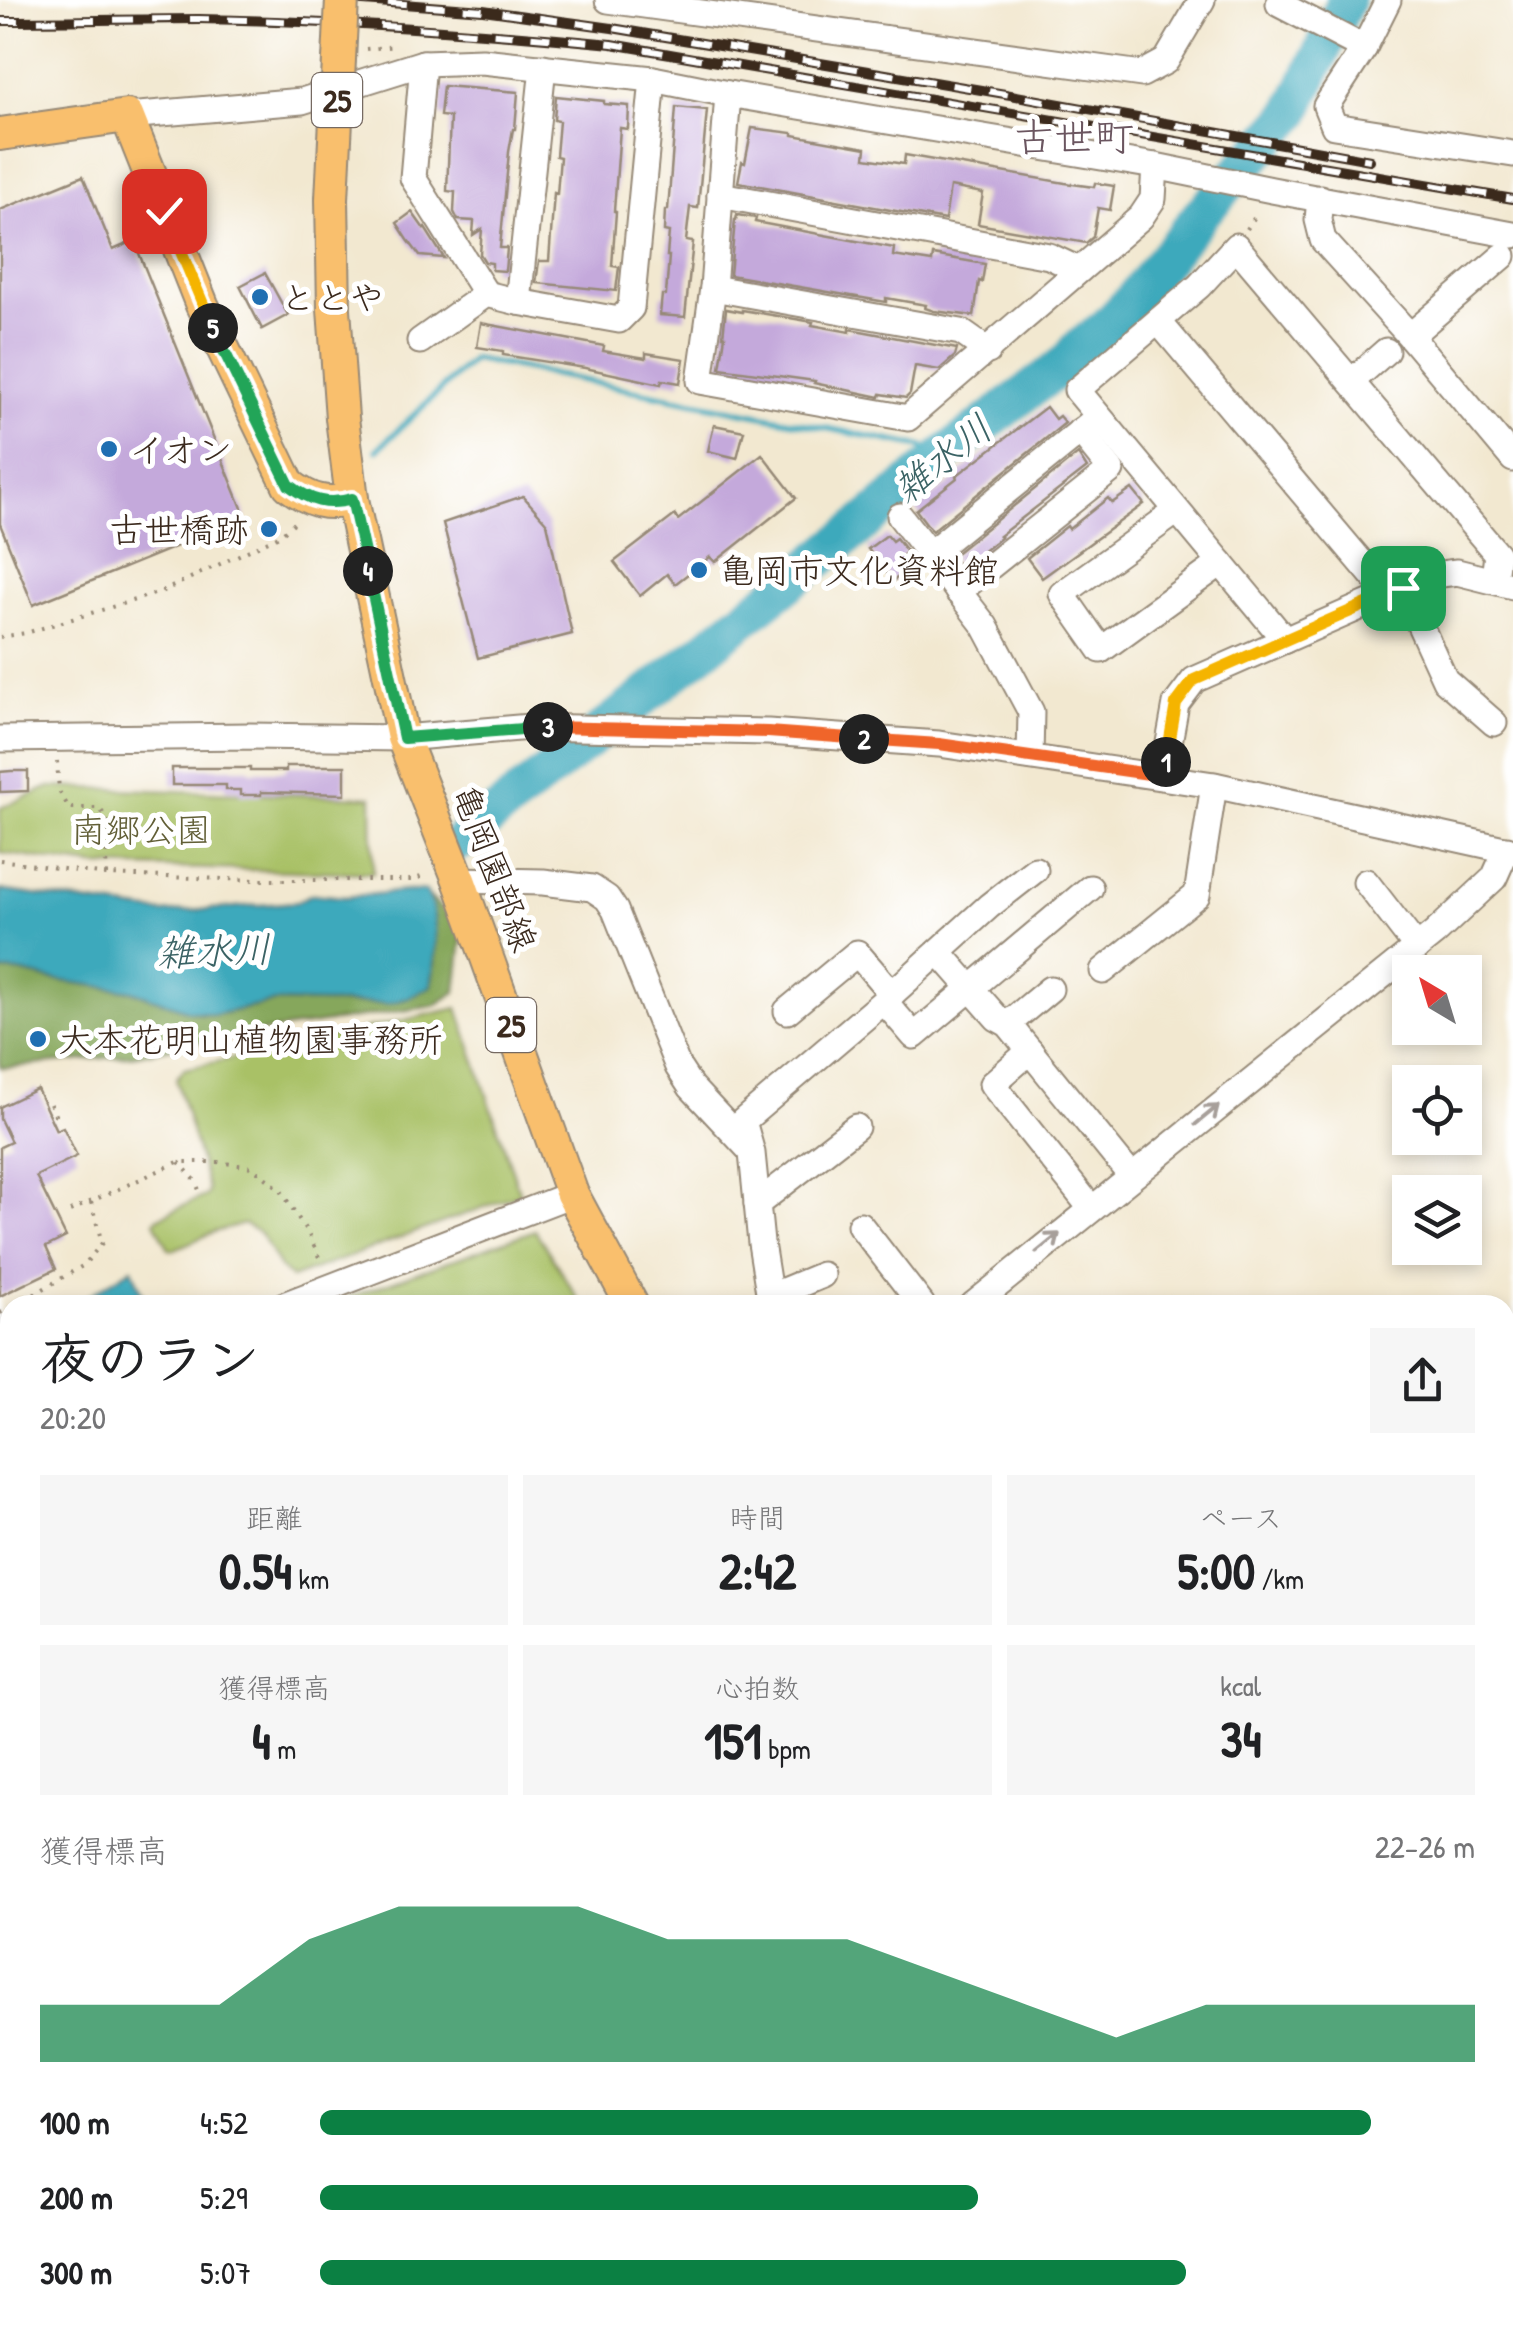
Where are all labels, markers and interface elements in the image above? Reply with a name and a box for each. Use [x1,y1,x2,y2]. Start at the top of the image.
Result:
road number: 25 [312,73,362,127]
district label: 古世町 [1014,109,1134,163]
pin [122,169,207,254]
icon: check [137,184,192,239]
place label: ととや [280,274,384,321]
marker: ととや [249,286,271,308]
pin: 5 [188,303,238,353]
text: 5 [207,309,219,347]
water label: 雑水川 [881,402,1003,514]
place label: イオン [129,426,233,473]
marker: イオン [98,438,120,460]
place label: 古世橋跡 [109,506,249,553]
marker: 古世橋跡 [258,518,280,540]
pin: 4 [343,546,393,596]
pin [1361,546,1446,631]
place label: 亀岡市文化資料館 [719,547,999,594]
text: 4 [363,552,373,590]
marker: 亀岡市文化資料館 [688,559,710,581]
icon: arrive [1376,561,1431,616]
pin: 3 [523,702,573,752]
text: 3 [542,708,554,746]
pin: 2 [839,714,889,764]
text: 2 [857,720,871,758]
pin: 1 [1141,737,1191,787]
text: 1 [1161,743,1171,781]
street label: 亀岡園部線 [442,778,548,958]
park label: 南郷公園 [71,806,211,853]
water label: 雑水川 [156,922,272,978]
north arrow [1392,955,1482,1045]
map controls [1392,955,1482,1265]
road number: 25 [486,998,536,1052]
place label: 大本花明山植物園事務所 [58,1016,443,1063]
marker: 大本花明山植物園事務所 [27,1028,49,1050]
button: locate [1392,1065,1482,1155]
one-way arrow [1194,1104,1220,1126]
button: layers [1392,1175,1482,1265]
one-way arrow [1035,1232,1061,1254]
text: 夜のラン [40,1321,260,1395]
button: share [1370,1328,1475,1433]
text: 20:20 [40,1396,106,1439]
text: 距離 [246,1499,302,1537]
text: 時間 [729,1499,786,1537]
text: ペース [1200,1499,1282,1537]
text: 0.54 [219,1537,292,1605]
text: 2:42 [719,1537,796,1605]
text: 5:00 [1178,1537,1255,1605]
text: km [292,1560,329,1598]
text: /km [1255,1560,1304,1598]
text: kcal [1220,1667,1261,1705]
text: 獲得標高 [218,1669,330,1707]
text: 心拍数 [715,1669,800,1707]
text: 34 [1220,1705,1261,1773]
text: 4 [252,1707,271,1775]
text: 151 [704,1707,762,1775]
text: m [271,1730,296,1768]
text: bpm [762,1730,811,1768]
text: 22–26 m [1375,1825,1475,1868]
text: 獲得標高 [40,1829,168,1872]
text: 100 m [40,2101,109,2144]
text: 4:52 [200,2101,248,2144]
text: 200 m [40,2176,113,2219]
text: 5:29 [200,2176,248,2219]
text: 300 m [40,2251,112,2294]
text: 5:07 [200,2251,251,2294]

